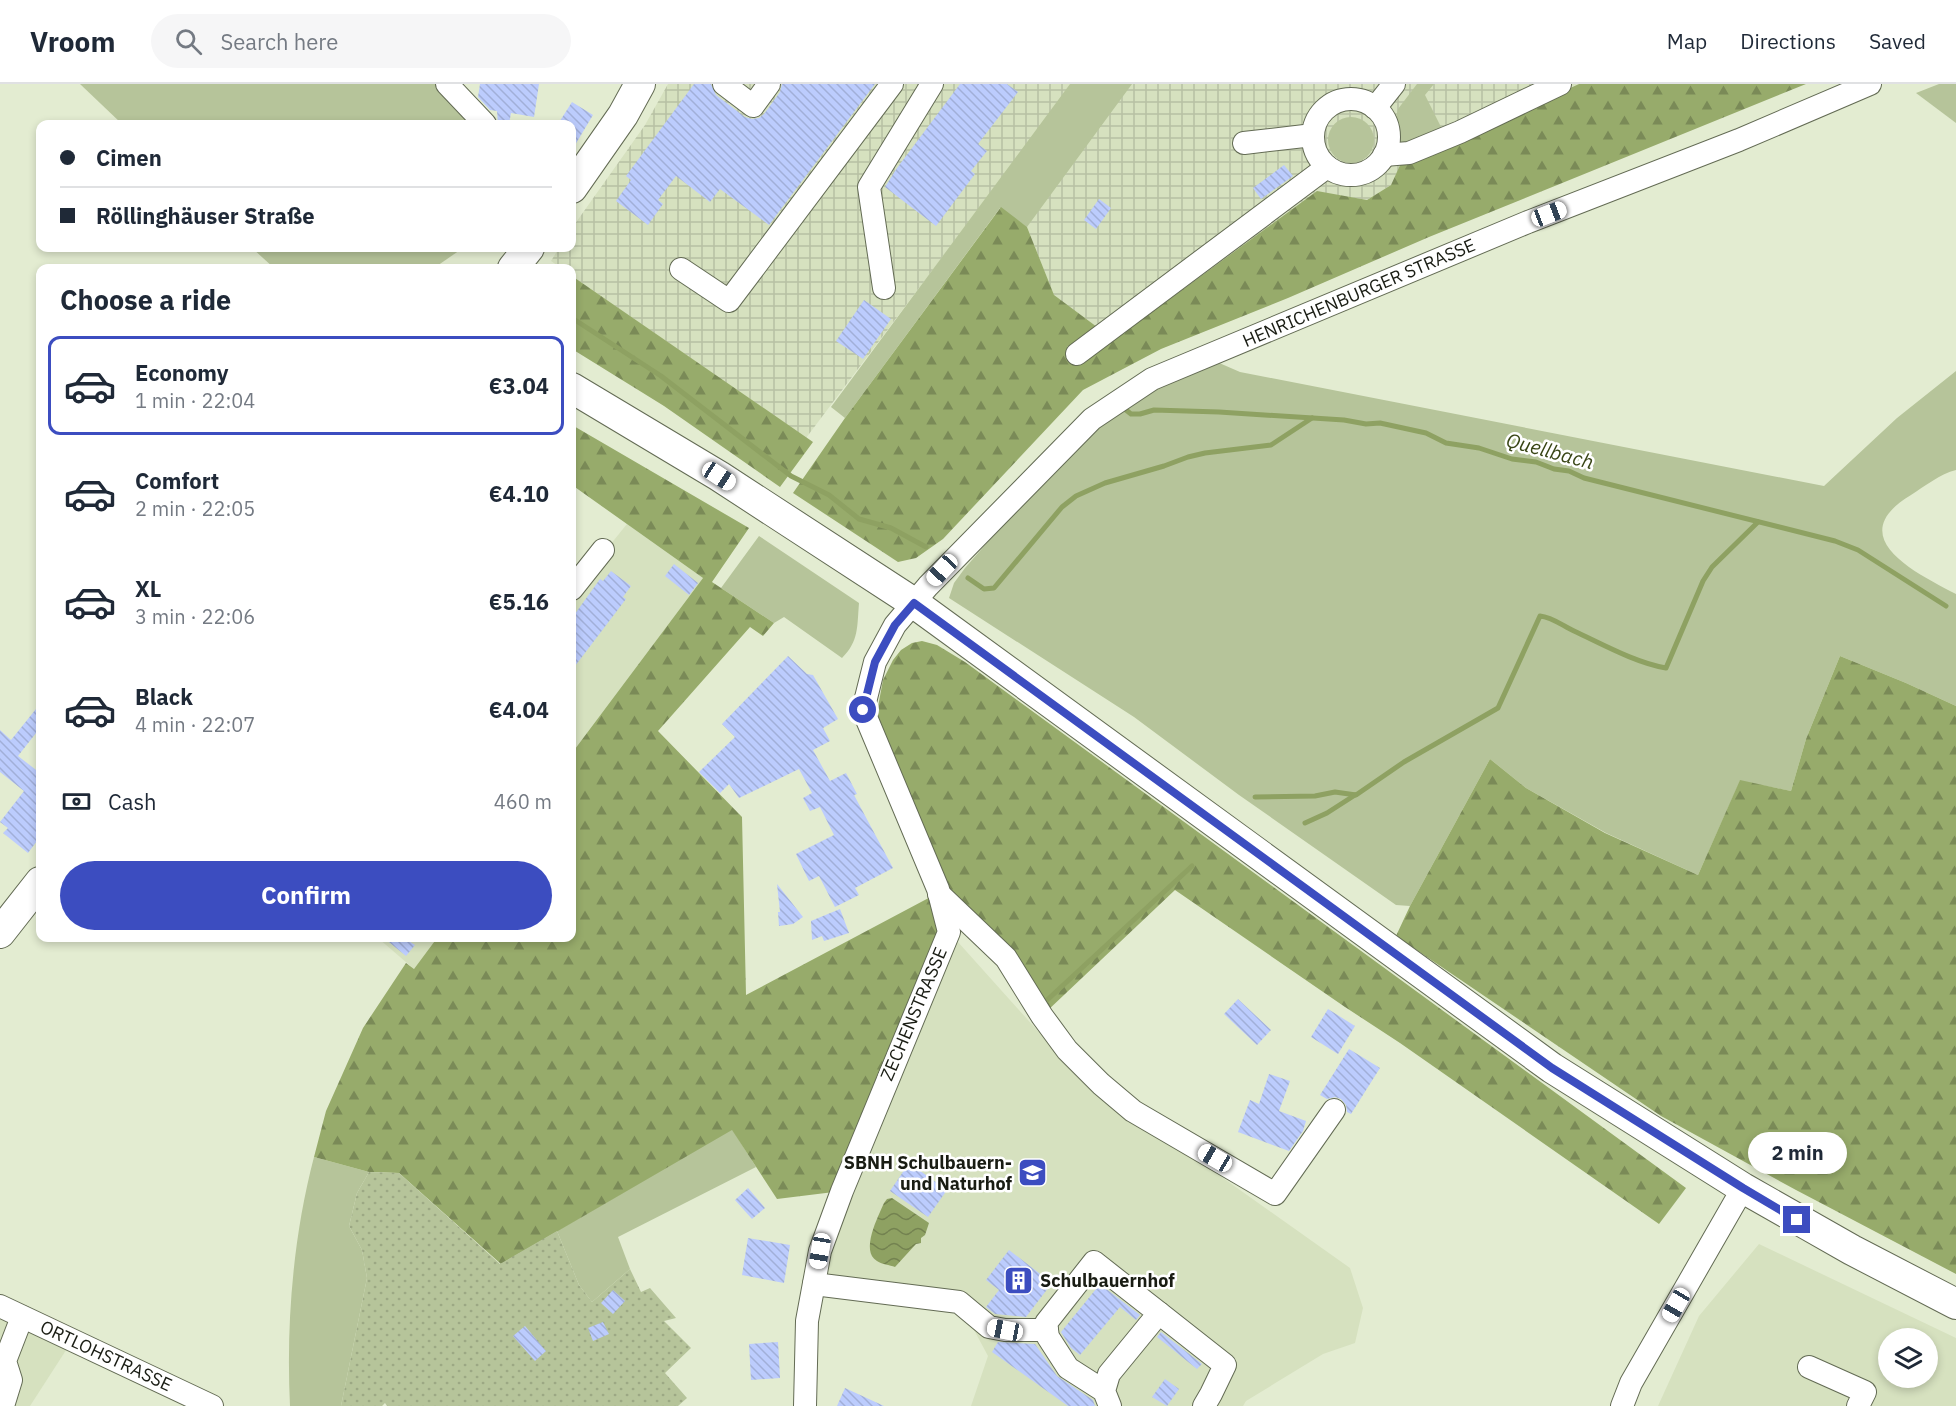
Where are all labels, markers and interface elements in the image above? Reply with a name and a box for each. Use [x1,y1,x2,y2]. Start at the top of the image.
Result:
search box [151,14,571,68]
text: Vroom [30,23,115,60]
icon: search [172,25,205,58]
text: Search here [220,27,338,56]
text: Map [1667,27,1707,55]
text: Directions [1740,27,1836,55]
text: Saved [1869,27,1926,55]
text: Cimen [96,143,162,172]
car [1529,199,1569,229]
text: Röllinghäuser Straße [96,201,315,230]
street label: HENRICHENBURGER STRASSE [1239,233,1479,352]
text: Choose a ride [60,282,231,317]
text: Economy [135,358,229,387]
icon: car [63,359,117,413]
text: €3.04 [489,371,549,400]
text: 1 min · 22:04 [135,387,255,414]
water label: Quellbach [1503,426,1597,475]
car [699,459,739,493]
text: Comfort [135,466,219,495]
icon: car [63,467,117,521]
text: €4.10 [489,479,549,508]
text: 2 min · 22:05 [135,495,255,522]
car [923,551,961,589]
text: XL [135,574,161,603]
icon: car [63,575,117,629]
text: €5.16 [489,587,549,616]
text: 3 min · 22:06 [135,603,255,630]
text: Black [135,682,193,711]
icon: car [63,683,117,737]
text: €4.04 [489,695,549,724]
route start [849,696,876,723]
text: 4 min · 22:07 [135,711,255,738]
icon: cash [60,785,93,818]
text: Cash [108,787,157,816]
text: 460 m [494,788,552,815]
button: Confirm [60,861,552,930]
street label: ZECHENSTRASSE [875,944,952,1084]
callout: 2 min [1748,1133,1846,1175]
text: 2 min [1771,1139,1824,1166]
car [1195,1141,1235,1175]
place label: SBNH Schulbauern- und Naturhof [844,1151,1012,1195]
school or university icon: SBNH Schulbauern- und Naturhof [1017,1157,1049,1189]
route end [1783,1206,1810,1233]
car [808,1232,832,1270]
building icon: Schulbauernhof [1003,1265,1035,1297]
place label: Schulbauernhof [1040,1269,1175,1292]
car [1659,1285,1693,1325]
street label: ORTLOHSTRASSE [37,1315,176,1396]
car [986,1318,1024,1342]
map controls [1878,1328,1938,1388]
button: layers [1878,1328,1938,1388]

